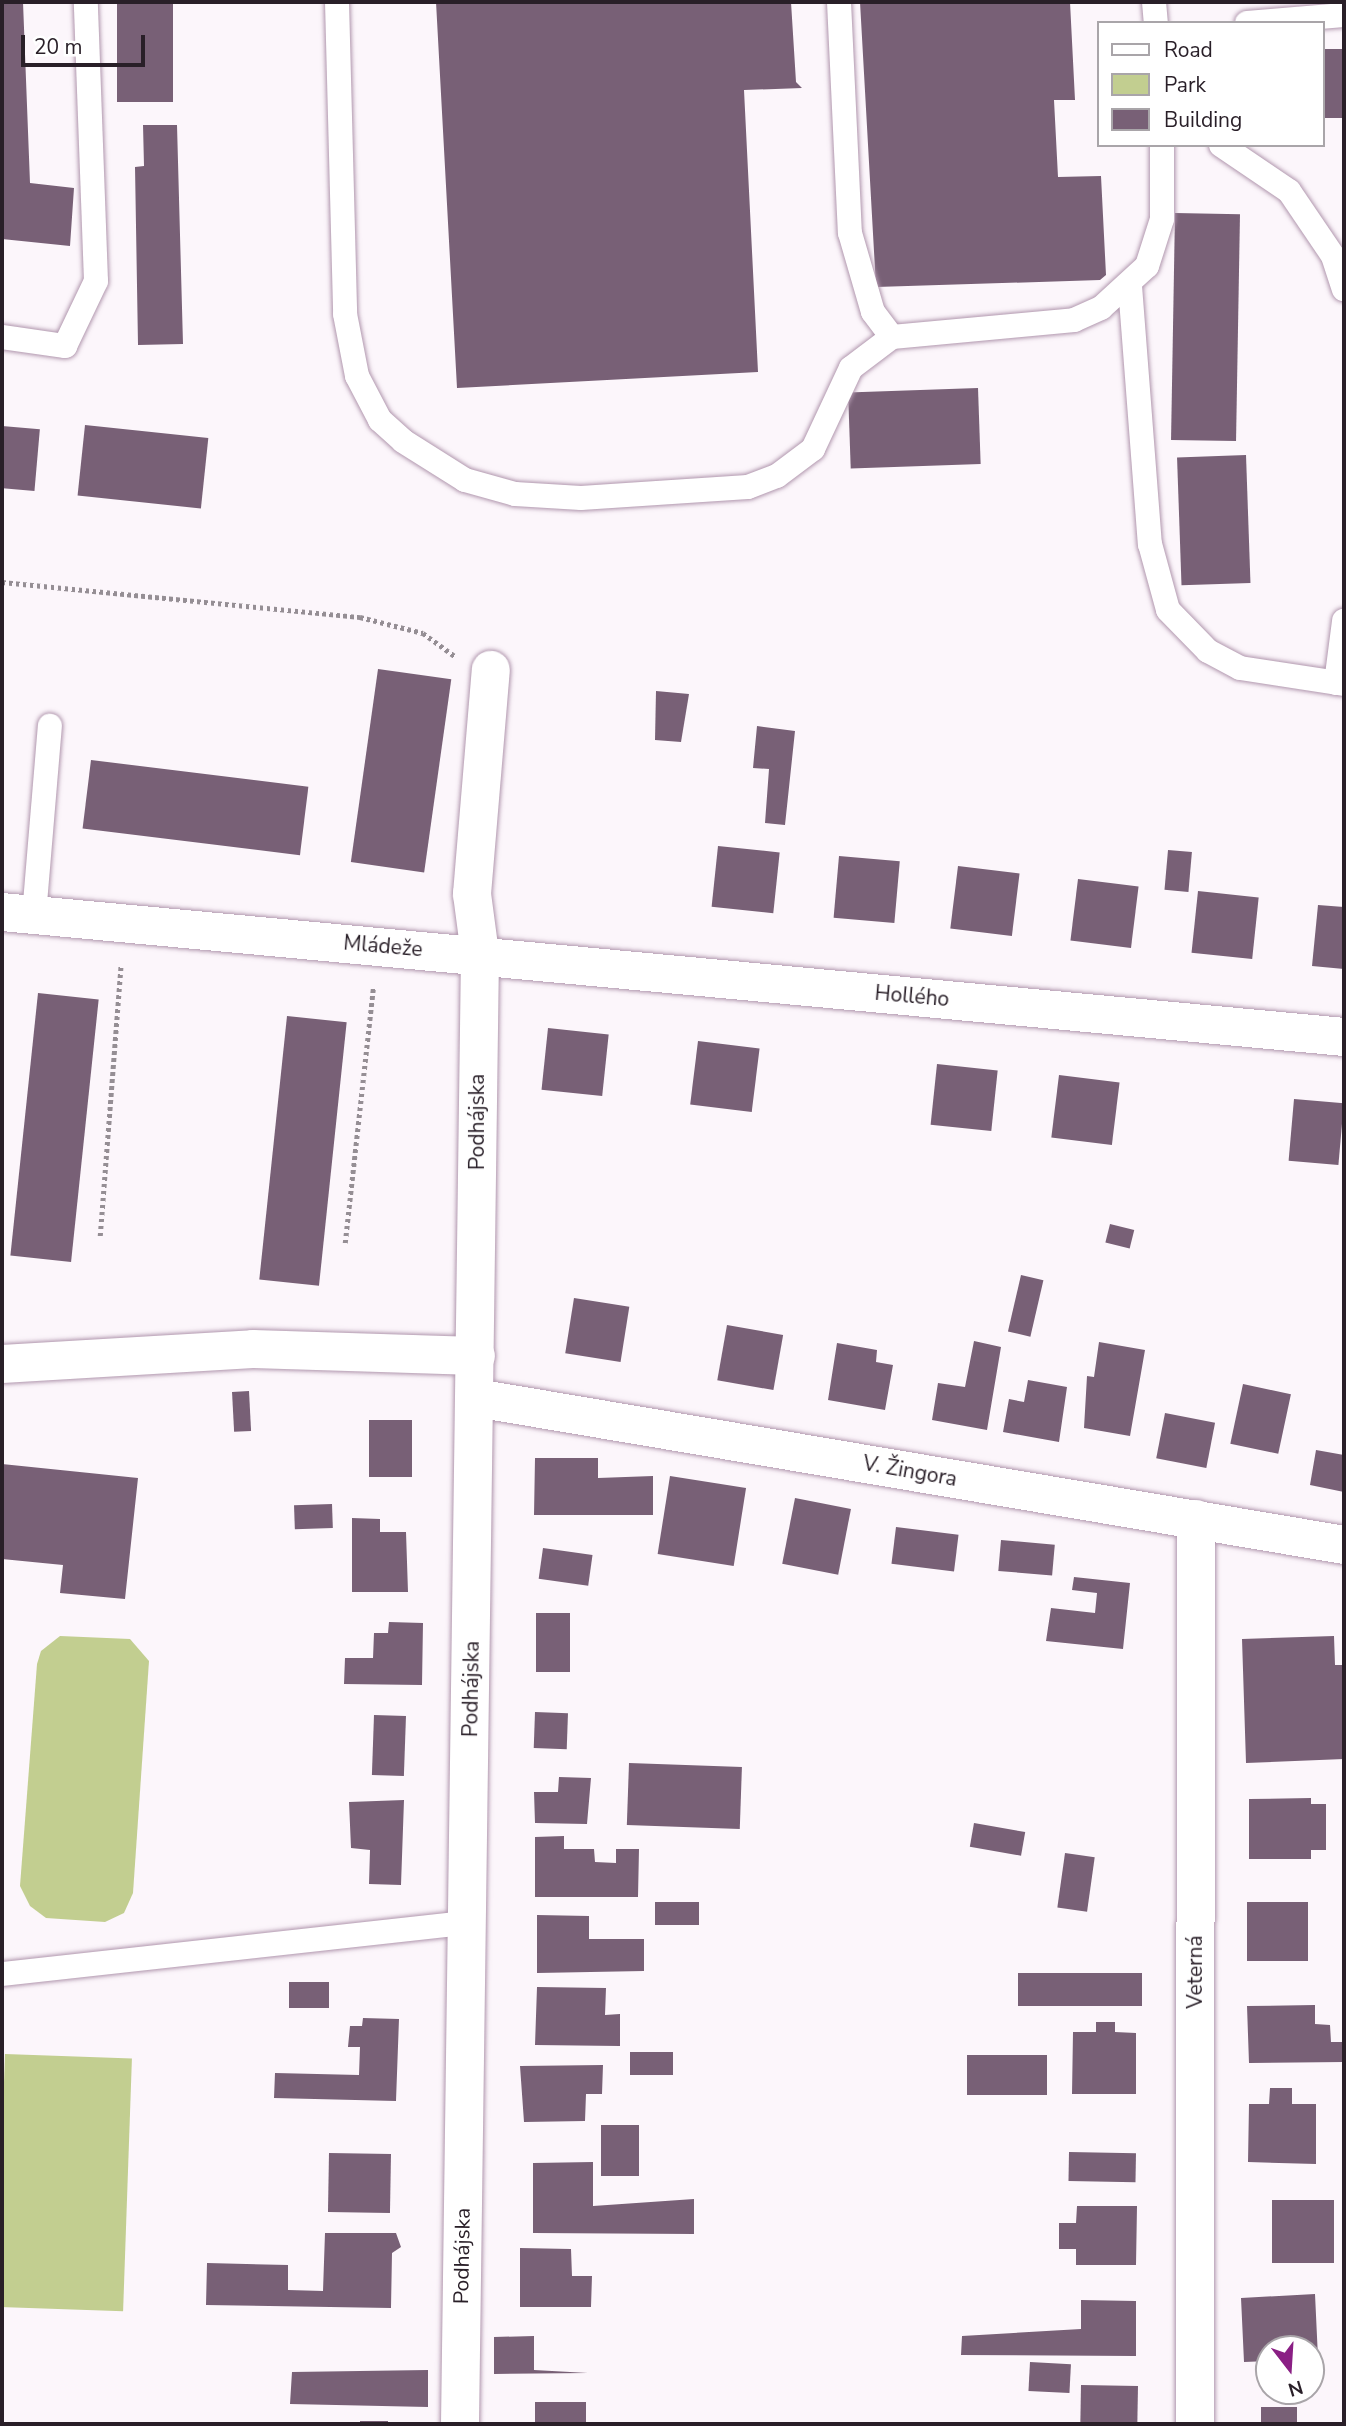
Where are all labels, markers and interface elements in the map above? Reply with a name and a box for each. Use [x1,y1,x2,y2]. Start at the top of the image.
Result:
scale bar [24,21,149,65]
legend [1098,21,1325,147]
text: 20 m [34,33,83,61]
text: Road [1164,36,1213,64]
text: Park [1164,71,1206,99]
text: Building [1164,106,1242,134]
street label: Mládeže [342,930,424,962]
street label: Hollého [874,980,950,1012]
street label: Podhájska [464,1074,490,1170]
street label: V. Žingora [861,1450,959,1492]
street label: Podhájska [458,1641,484,1737]
street label: Veterná [1182,1935,1208,2009]
street label: Podhájska [449,2208,475,2304]
north arrow [1255,2335,1325,2405]
text: N [1285,2374,1306,2403]

